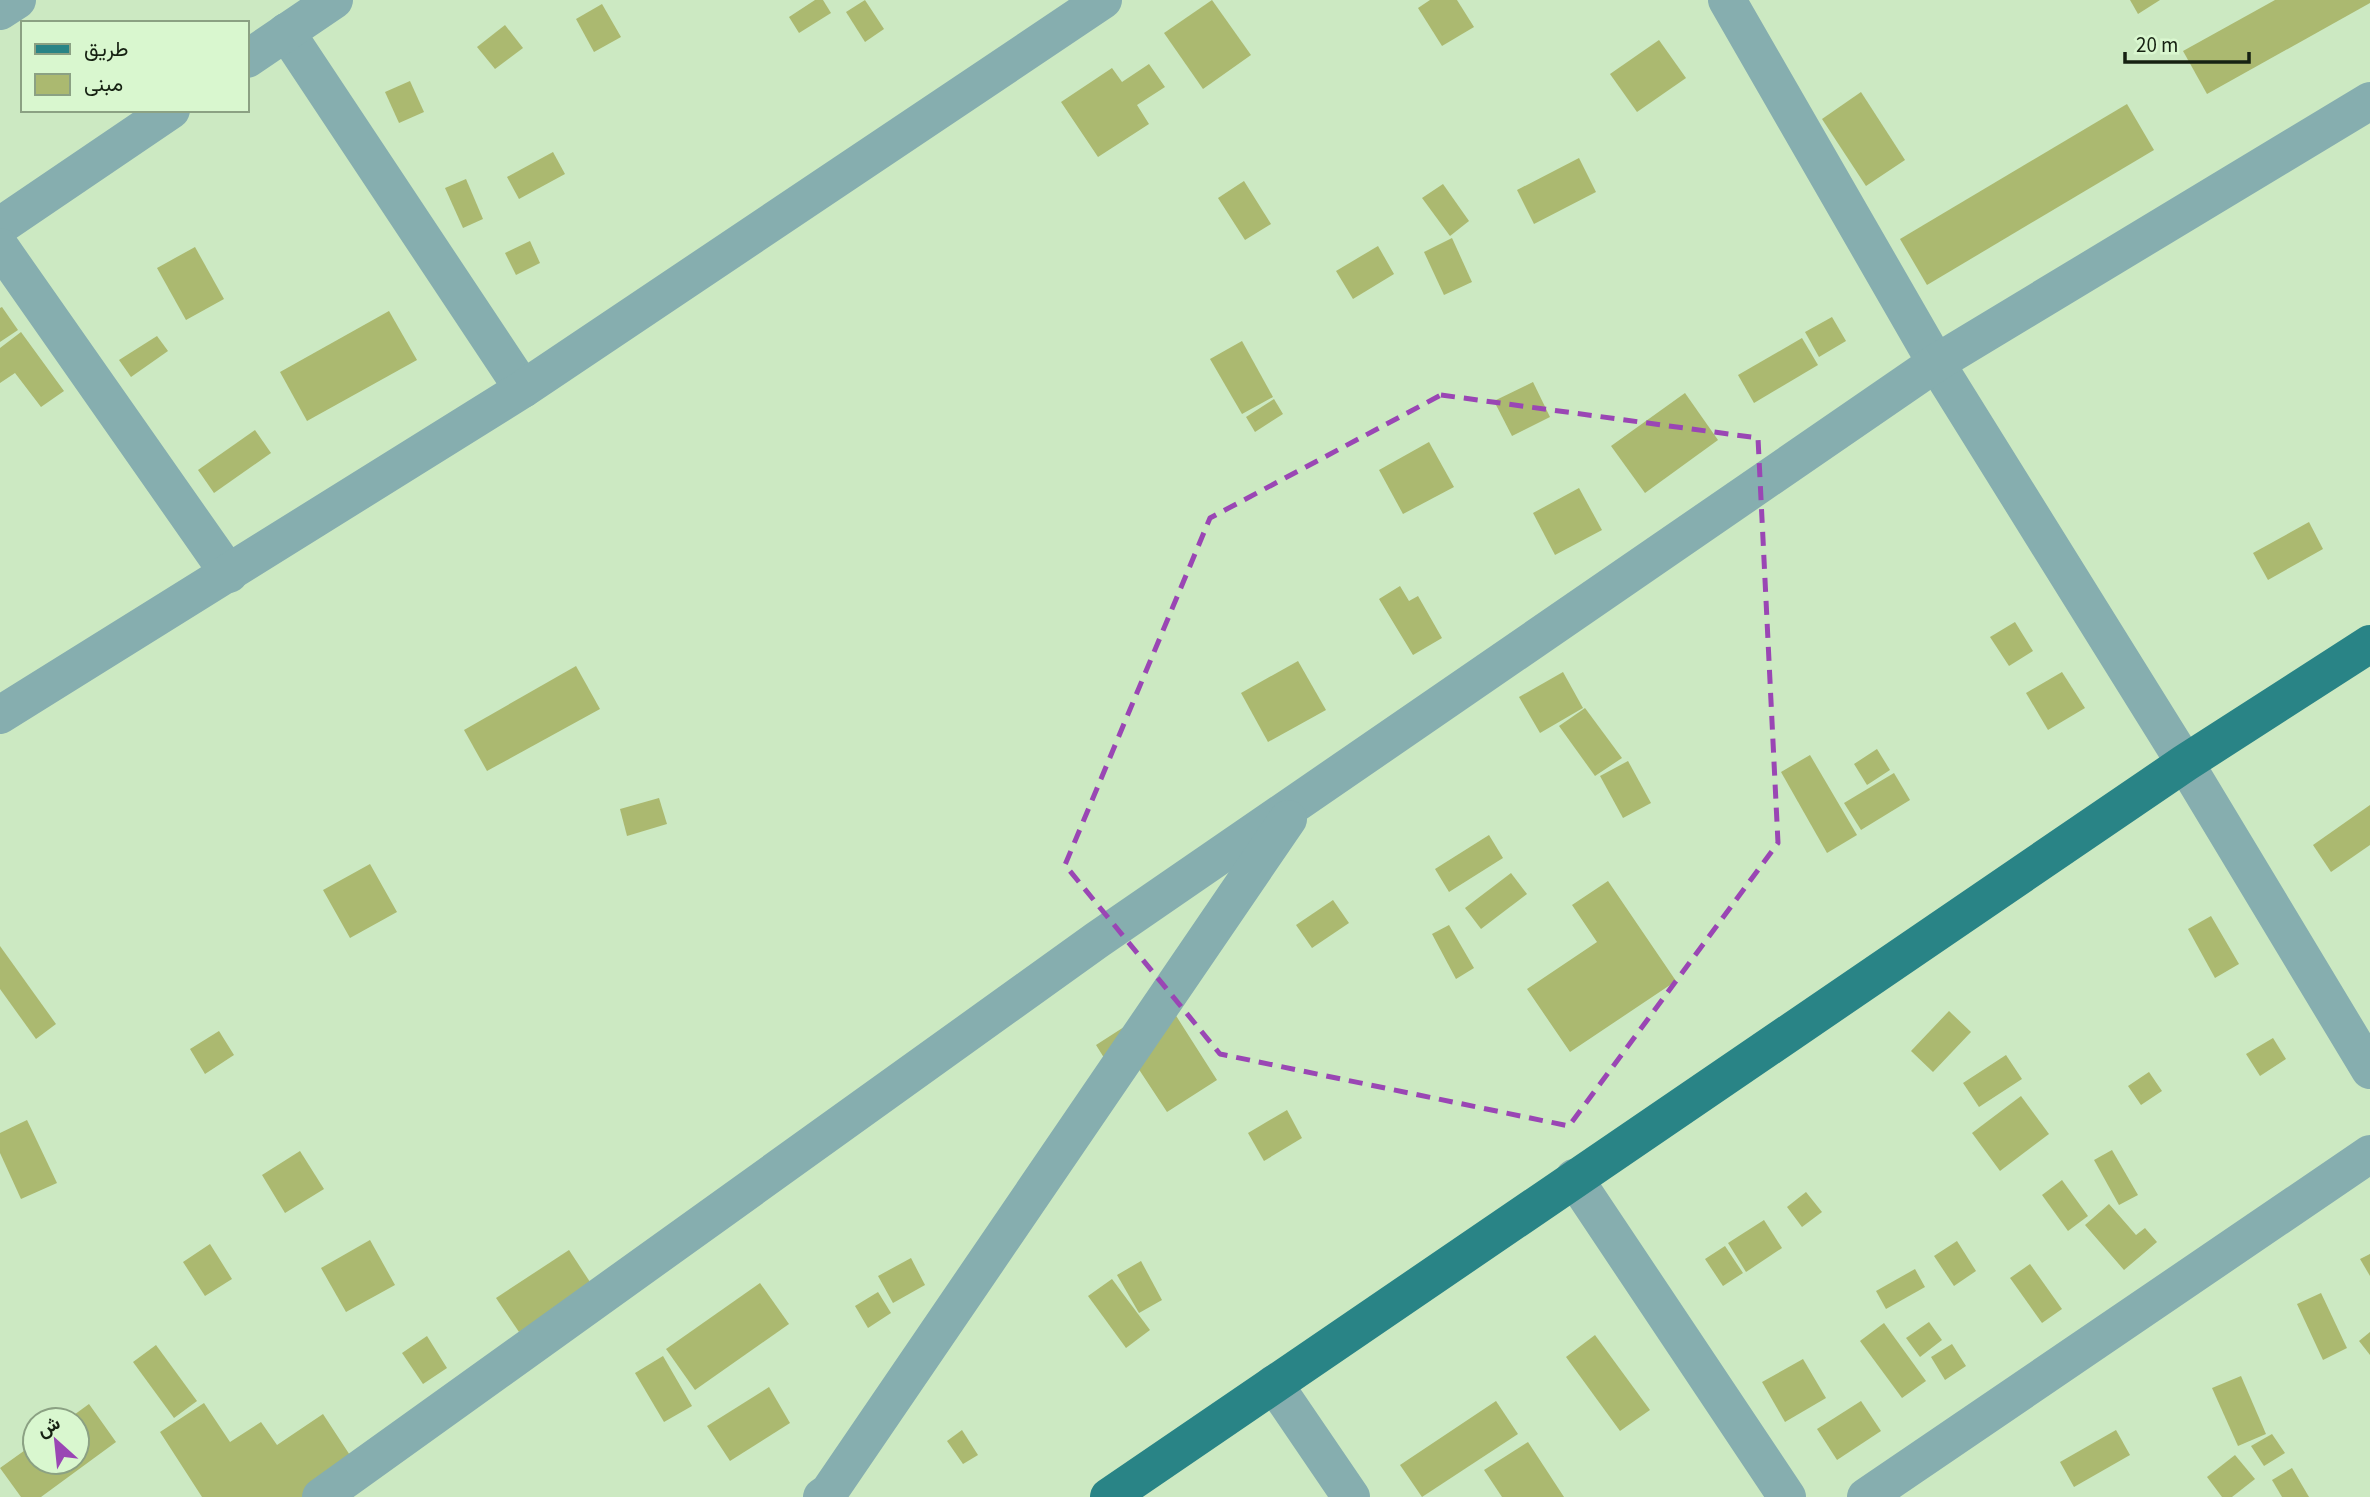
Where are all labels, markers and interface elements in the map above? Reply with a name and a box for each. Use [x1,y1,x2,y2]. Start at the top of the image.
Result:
legend [21,21,248,112]
scale bar [2125,21,2249,65]
text: 20 m [2136,30,2178,60]
text: طريق [84,34,129,64]
text: مبنى [84,69,123,99]
north arrow [21,1406,91,1476]
text: ش [33,1410,65,1444]

